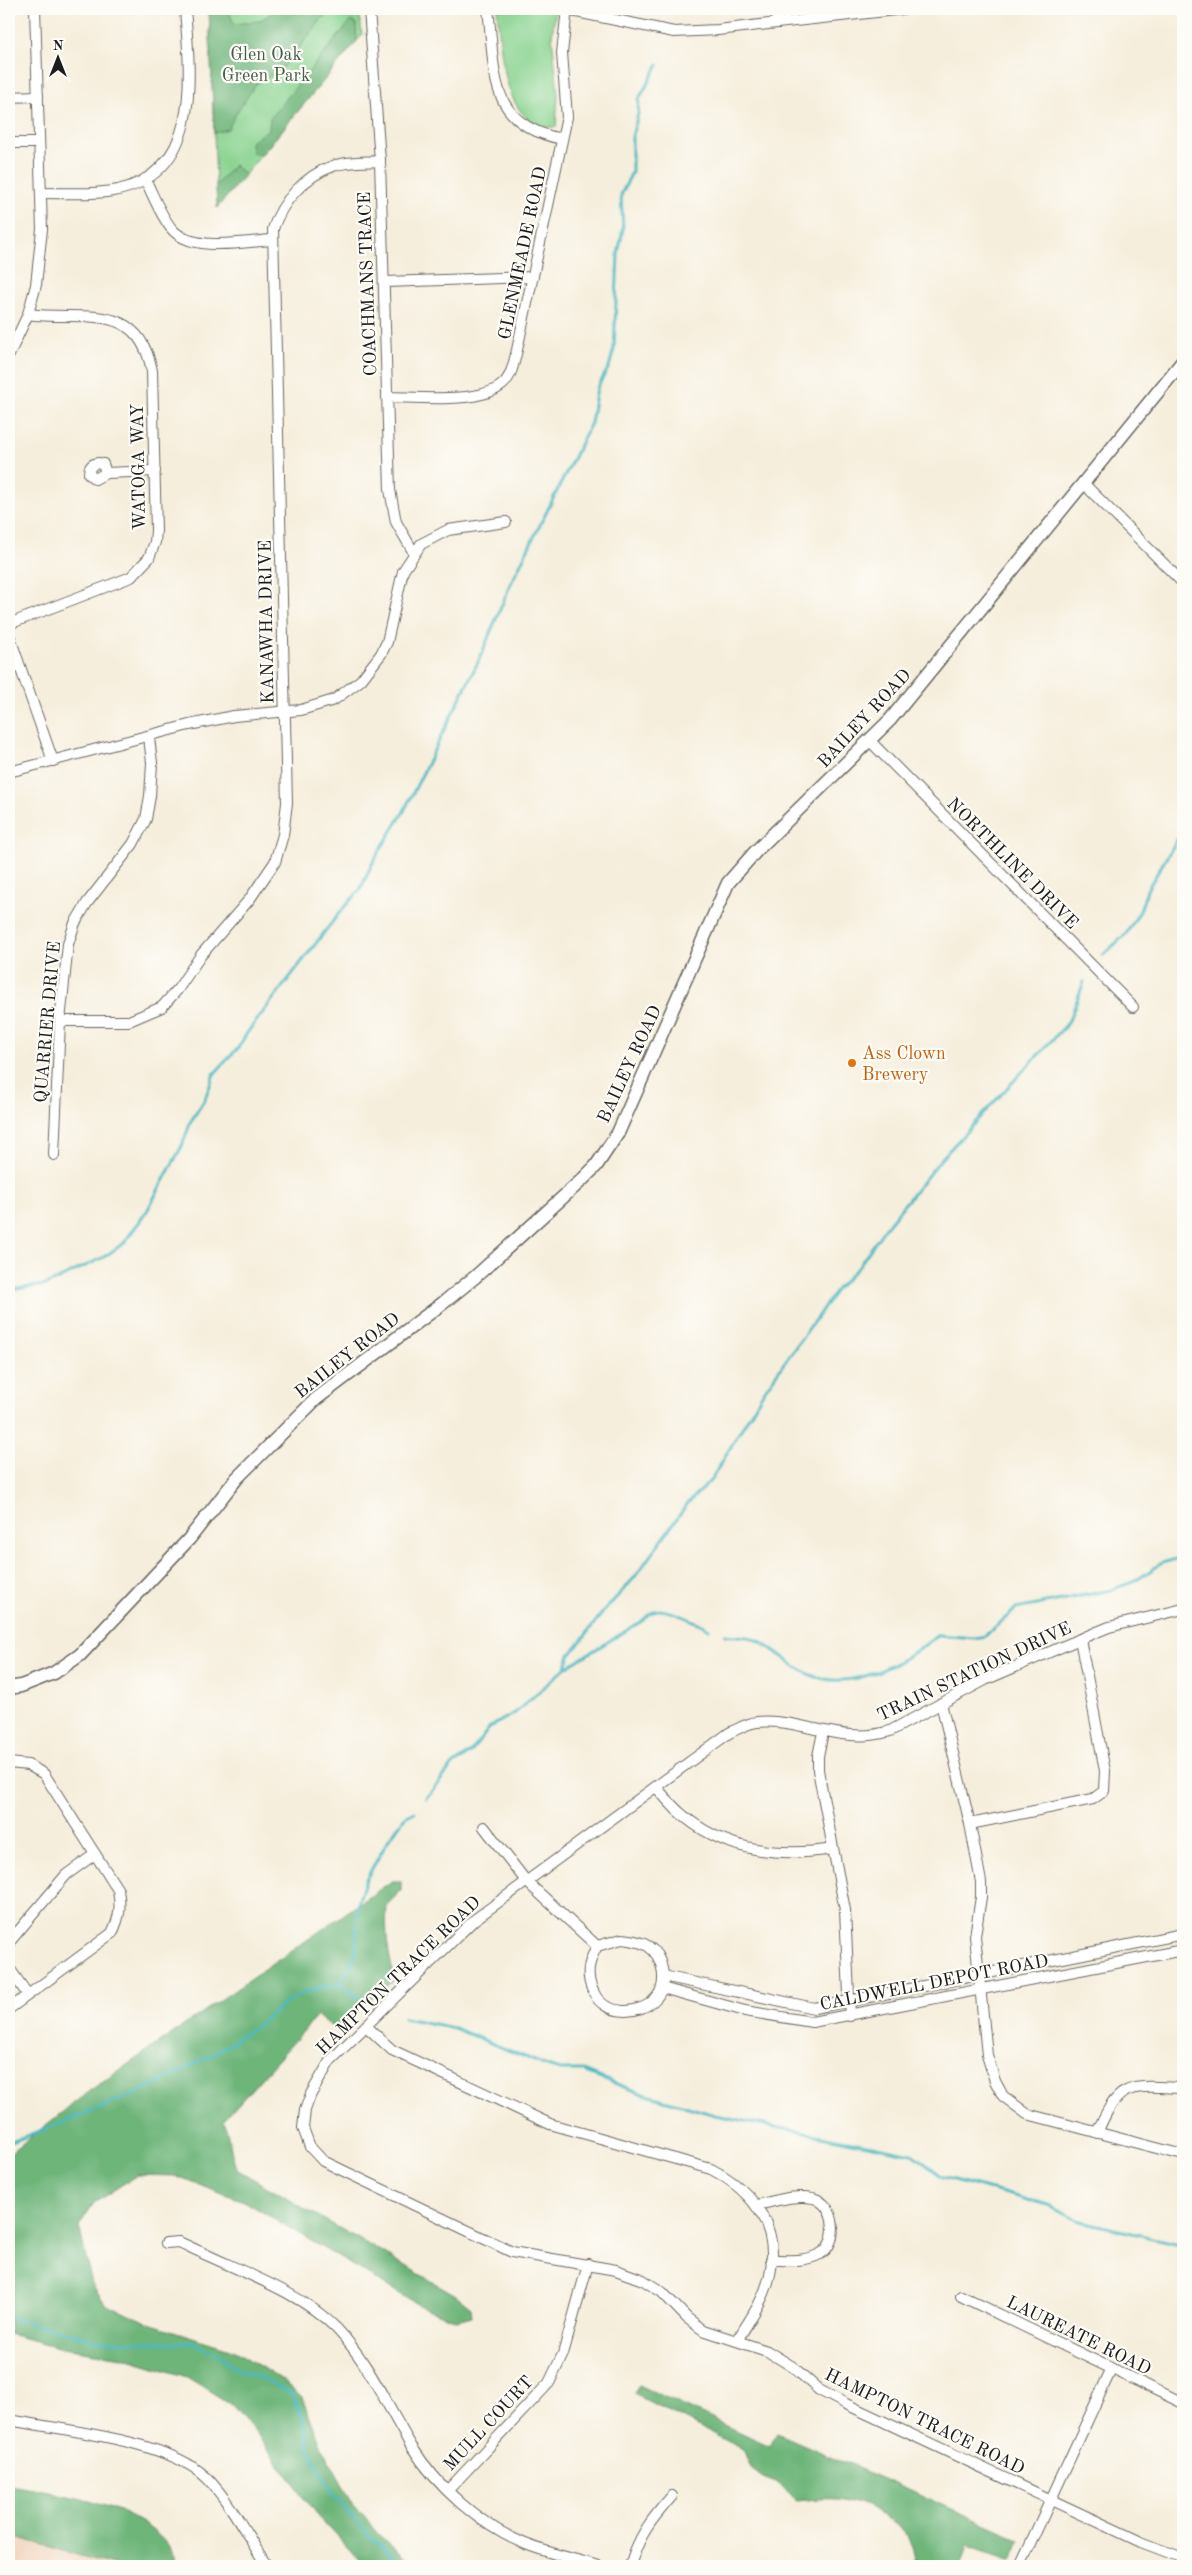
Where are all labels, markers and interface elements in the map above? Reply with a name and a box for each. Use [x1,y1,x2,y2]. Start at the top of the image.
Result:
north arrow [32,32,82,82]
text: N [53,39,64,53]
park label: Glen Oak Green Park [222,46,310,85]
street label: GLENMEADE ROAD [496,165,550,341]
street label: COACHMANS TRACE [356,191,380,377]
street label: WATOGA WAY [129,403,149,531]
street label: KANAWHA DRIVE [257,540,277,704]
street label: BAILEY ROAD [815,666,915,771]
street label: NORTHLINE DRIVE [943,795,1081,933]
street label: QUARRIER DRIVE [32,941,64,1104]
street label: BAILEY ROAD [595,1003,665,1126]
place label: Ass Clown Brewery [862,1045,946,1084]
marker: Ass Clown Brewery [846,1057,858,1069]
street label: BAILEY ROAD [292,1309,403,1402]
street label: TRAIN STATION DRIVE [875,1619,1074,1725]
street label: HAMPTON TRACE ROAD [313,1893,484,2059]
street label: CALDWELL DEPOT ROAD [818,1952,1050,2014]
street label: LAUREATE ROAD [1003,2293,1154,2379]
street label: HAMPTON TRACE ROAD [822,2366,1027,2478]
street label: MULL COURT [440,2373,537,2475]

